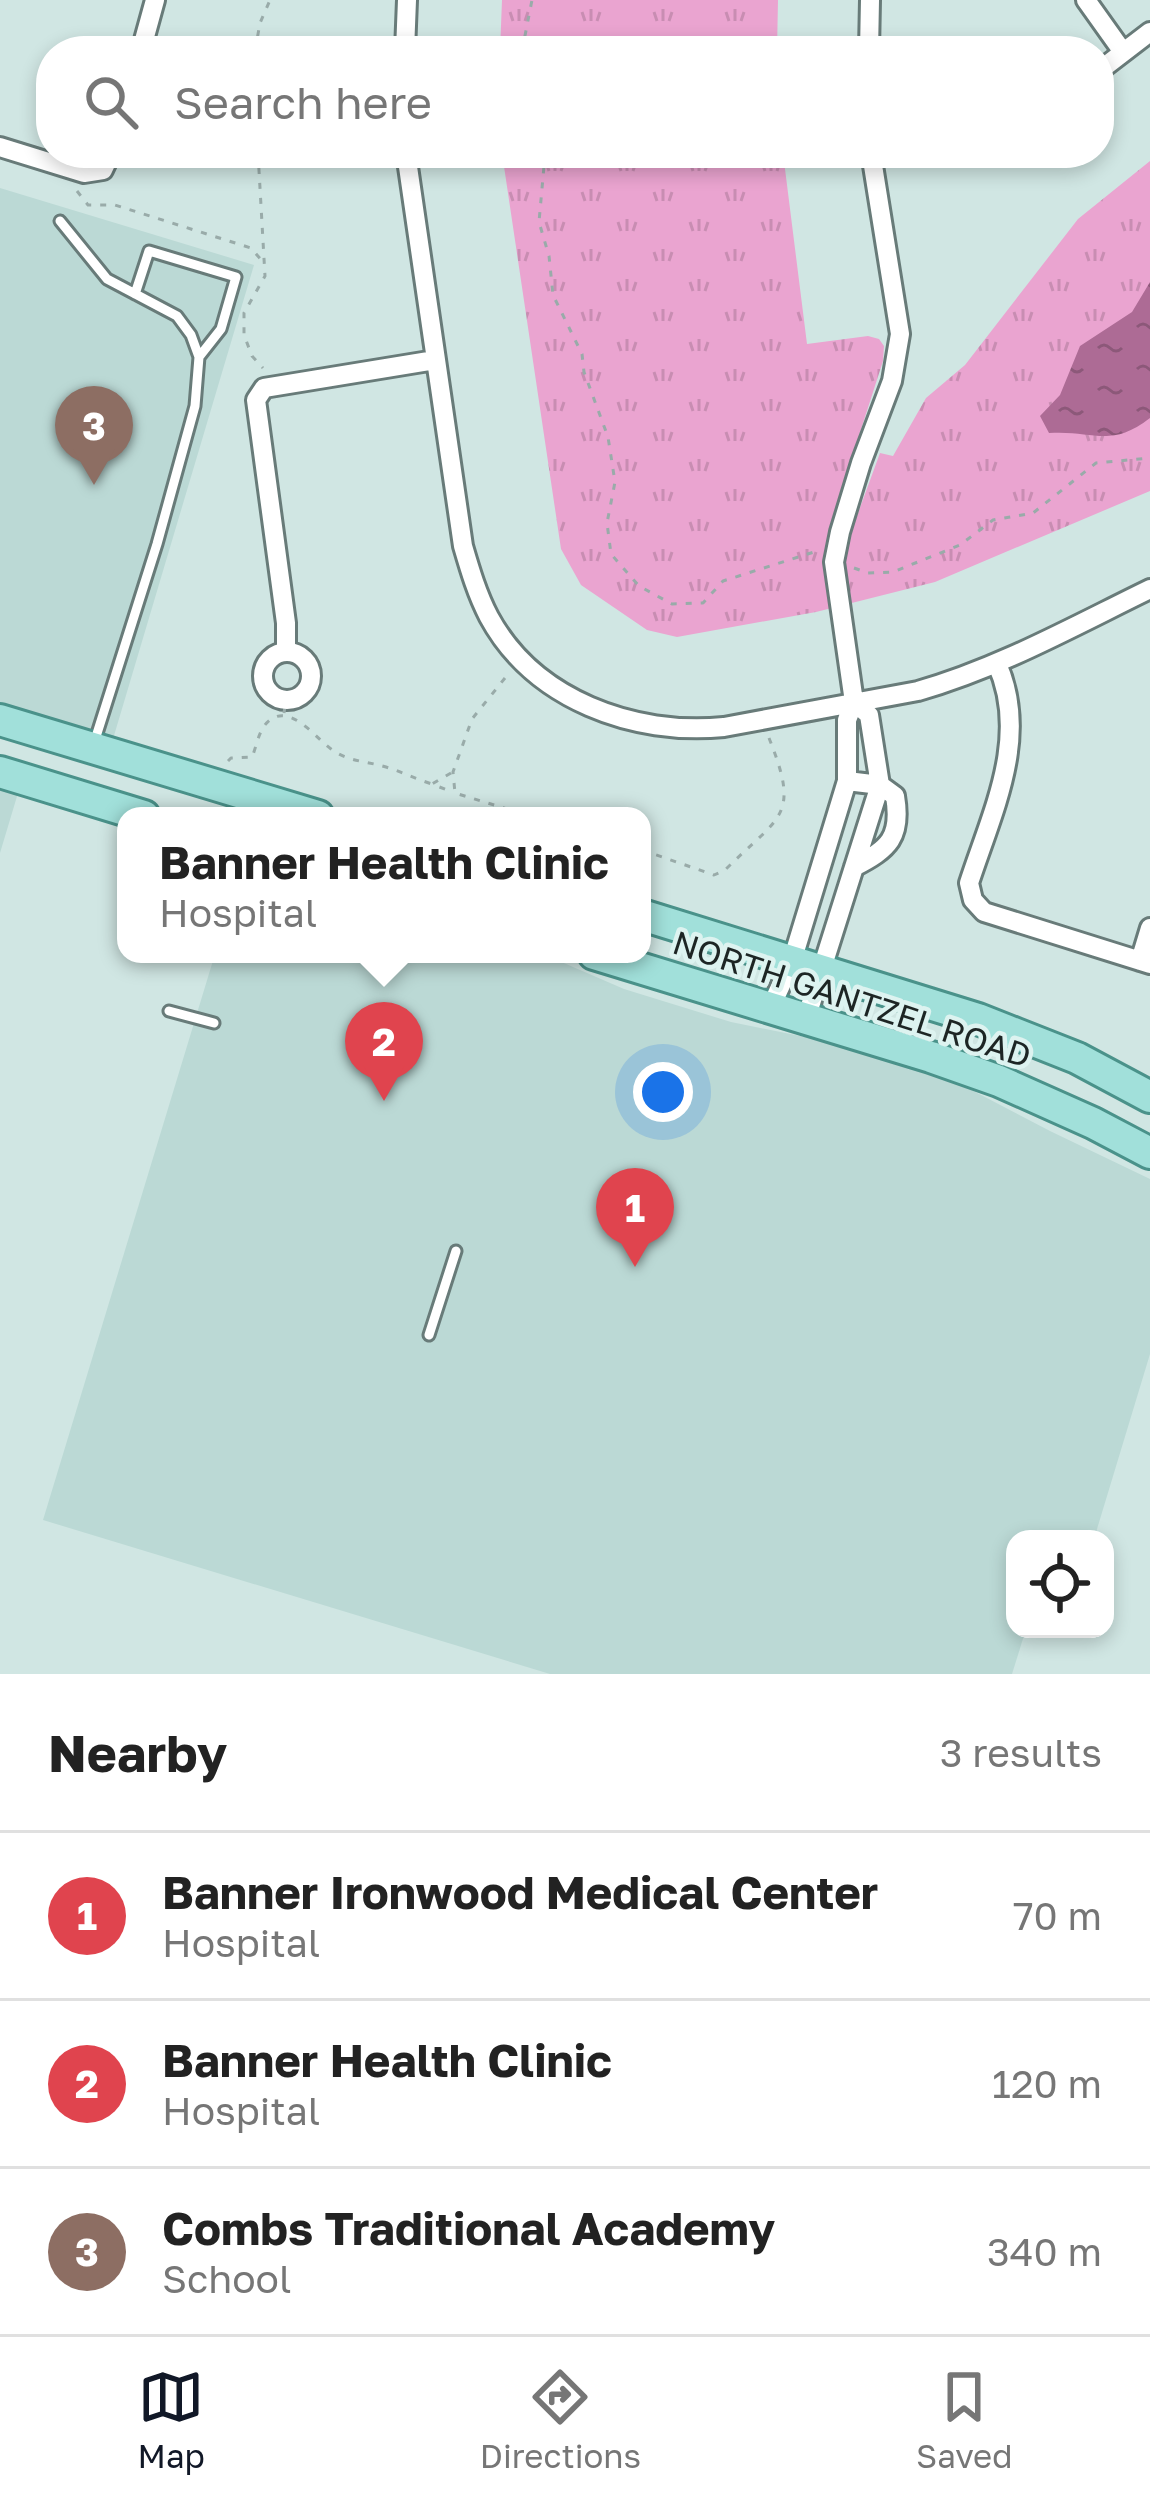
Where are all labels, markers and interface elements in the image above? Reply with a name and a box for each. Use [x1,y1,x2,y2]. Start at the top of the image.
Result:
search box [36,36,1114,168]
icon: search [78,69,144,135]
text: Search here [174,75,432,129]
pin: 3 [55,386,133,485]
popup [117,807,651,963]
text: Banner Health Clinic [159,835,609,889]
text: Hospital [159,889,317,936]
street label: NORTH GANTZEL ROAD [668,922,1036,1075]
pin: 2 [345,1002,423,1101]
your location [633,1062,693,1122]
pin: 1 [596,1168,674,1267]
map controls [1006,1530,1114,1638]
button: locate [1006,1530,1114,1638]
text: Nearby [48,1722,227,1783]
text: 3 results [940,1729,1102,1776]
text: Banner Ironwood Medical Center [162,1865,878,1919]
text: 1 [77,1892,97,1939]
text: 70 m [1013,1892,1102,1939]
text: Hospital [162,1919,320,1966]
text: Banner Health Clinic [162,2033,612,2087]
text: 2 [75,2060,99,2107]
text: 120 m [992,2060,1102,2107]
text: Hospital [162,2087,320,2134]
text: Combs Traditional Academy [162,2201,775,2255]
text: 3 [75,2228,99,2275]
text: 340 m [987,2228,1102,2275]
text: School [162,2255,291,2302]
tab: Map [138,2364,205,2475]
tab: Directions [480,2364,641,2475]
tab: Saved [916,2364,1012,2475]

